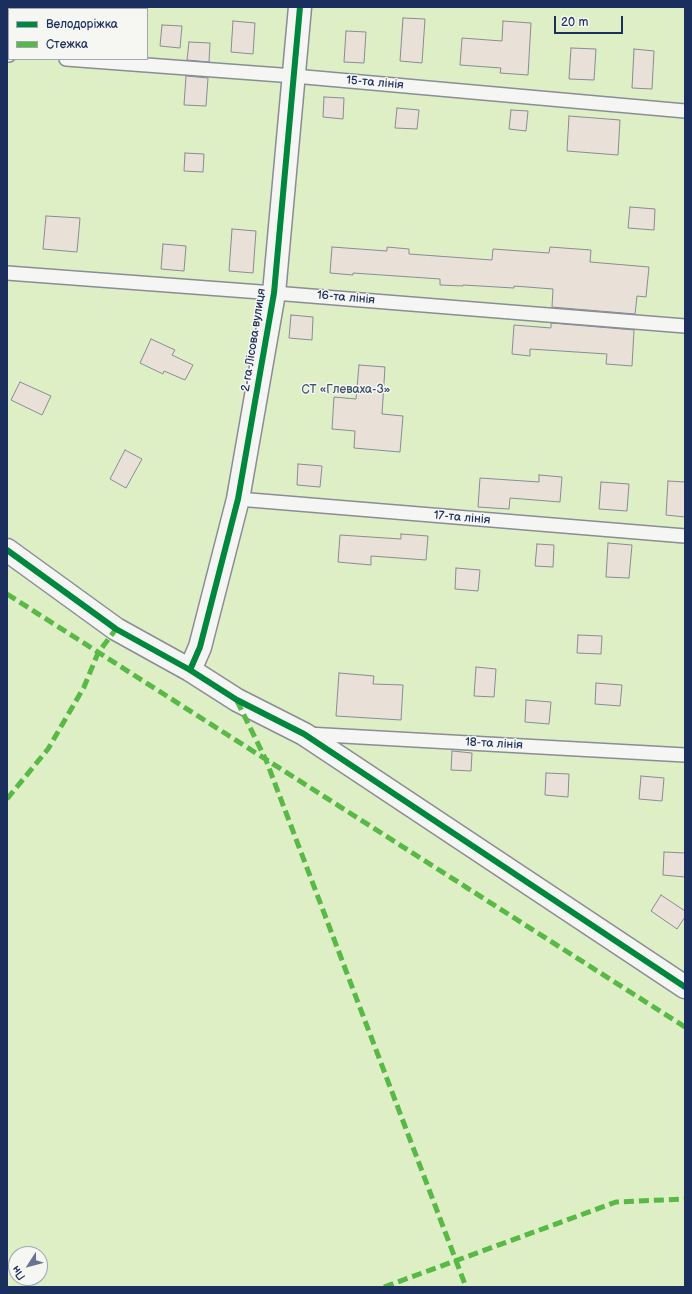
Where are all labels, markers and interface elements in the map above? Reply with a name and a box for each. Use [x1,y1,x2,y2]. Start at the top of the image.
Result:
legend [8,8,148,60]
scale bar [556,8,625,34]
text: 20 m [561,15,588,30]
text: Велодоріжка [46,17,118,32]
text: Стежка [46,37,88,52]
street label: 15-та лінія [346,73,404,93]
street label: 2-га Лісова вулиця [239,287,269,393]
street label: 16-та лінія [316,288,376,308]
park label: СТ «Глеваха-3» [301,383,391,397]
street label: 17-та лінія [433,508,491,528]
street label: 18-та лінія [465,735,523,753]
north arrow [8,1246,48,1286]
text: Пн [9,1263,28,1283]

